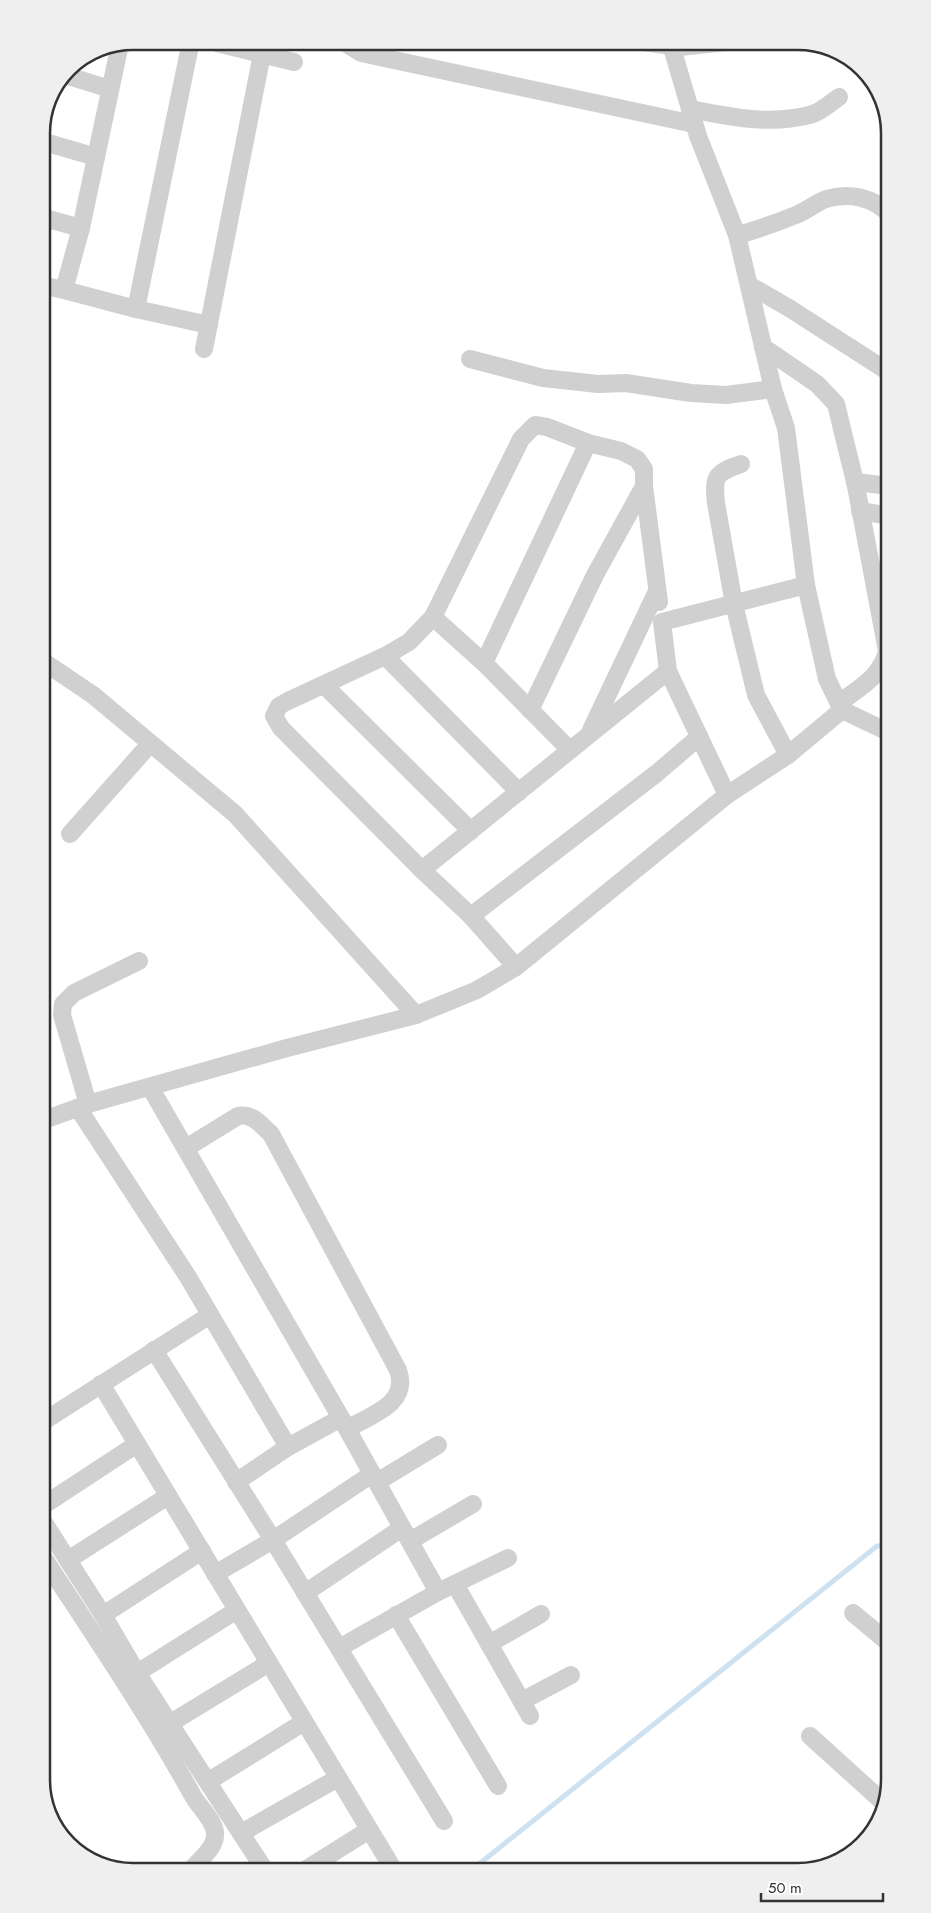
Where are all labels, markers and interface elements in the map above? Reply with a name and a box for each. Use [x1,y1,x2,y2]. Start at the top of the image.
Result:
scale bar [761,1870,884,1902]
text: 50 m [768,1877,802,1899]

